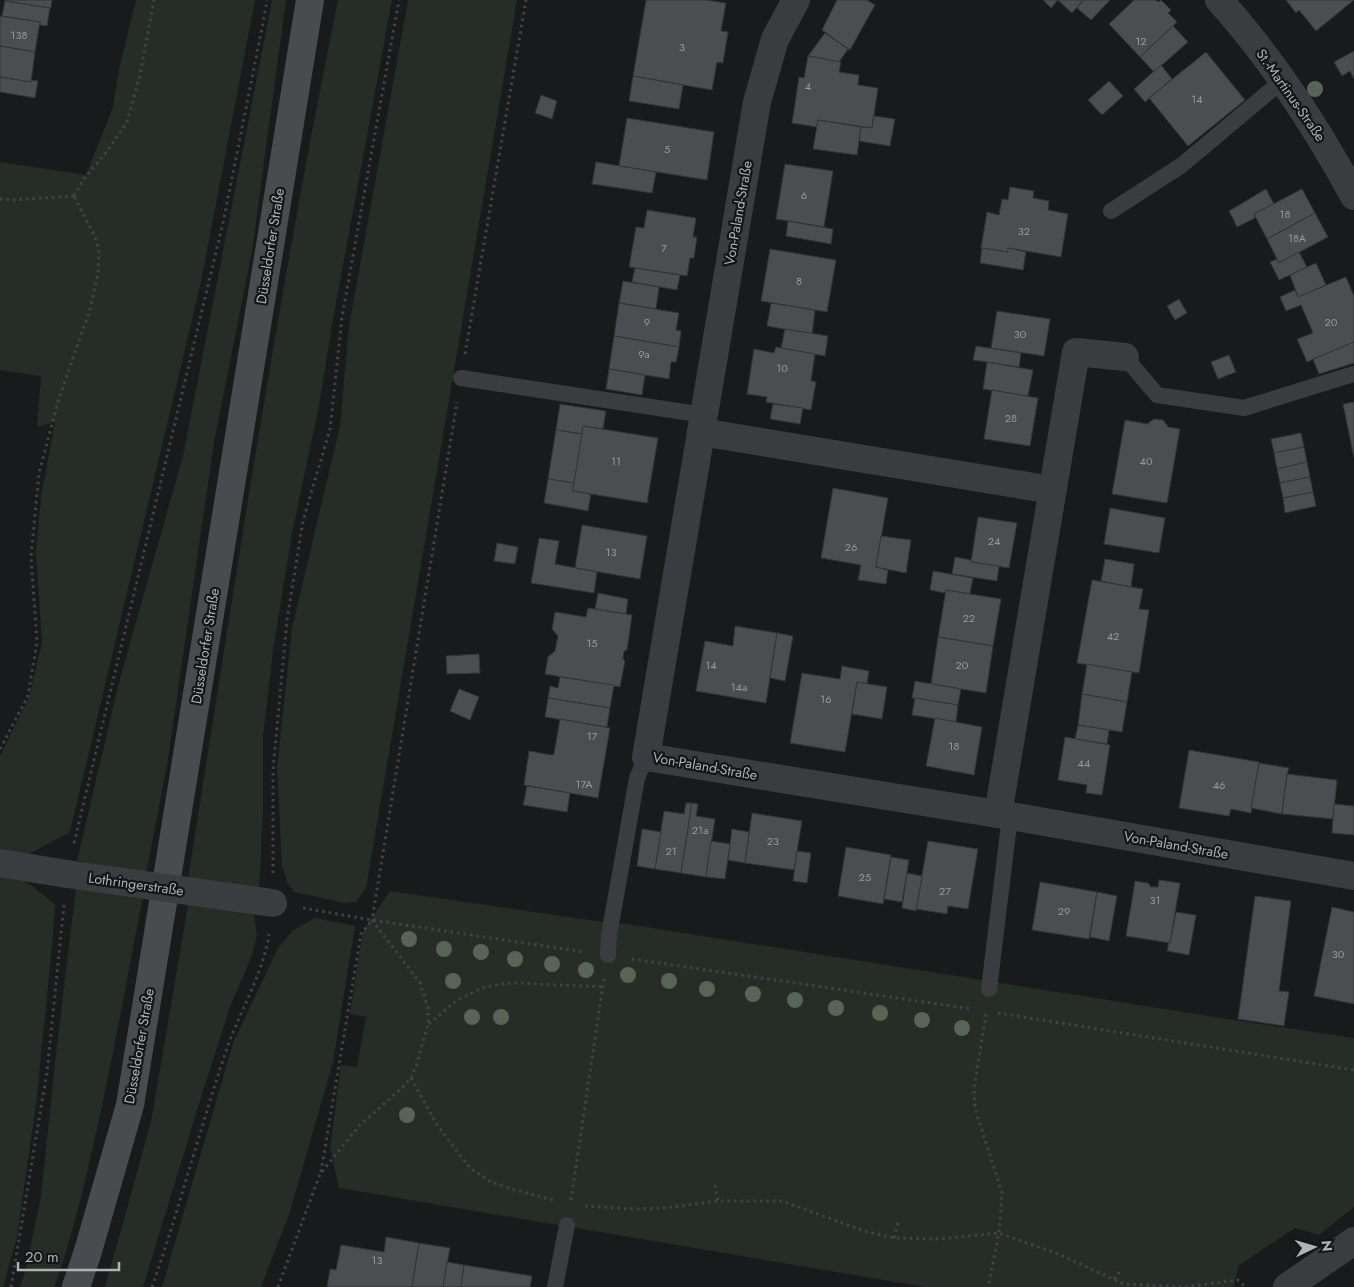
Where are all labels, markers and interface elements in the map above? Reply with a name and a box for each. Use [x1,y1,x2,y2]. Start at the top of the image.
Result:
house number: 138 [11,27,27,43]
house number: 12 [1135,33,1147,49]
house number: 3 [679,39,685,55]
street label: St.-Martinus-Straße [1252,45,1330,145]
house number: 4 [805,78,812,94]
house number: 14 [1191,91,1203,107]
house number: 5 [664,141,670,157]
street label: Von-Paland-Straße [719,159,757,267]
street label: Düsseldorfer Straße [251,187,289,305]
house number: 6 [801,187,807,203]
house number: 18 [1280,206,1290,222]
house number: 32 [1018,223,1030,239]
house number: 18A [1288,230,1307,246]
house number: 7 [661,240,667,256]
house number: 8 [796,273,802,289]
house number: 9 [644,314,650,330]
house number: 20 [1325,314,1338,330]
house number: 30 [1014,326,1027,342]
house number: 9a [638,346,650,362]
house number: 10 [776,360,788,376]
house number: 28 [1005,410,1017,426]
house number: 11 [611,453,621,469]
house number: 40 [1139,453,1153,469]
house number: 24 [988,533,1001,549]
house number: 26 [845,539,857,555]
house number: 13 [606,544,616,560]
street label: Düsseldorfer Straße [186,587,224,705]
house number: 22 [963,610,975,626]
house number: 42 [1107,628,1119,644]
house number: 15 [586,635,598,651]
house number: 14 [705,657,717,673]
house number: 20 [956,657,969,673]
house number: 14a [731,679,747,695]
house number: 16 [820,691,832,707]
house number: 17 [587,728,598,744]
house number: 18 [949,738,959,754]
street label: Von-Paland-Straße [651,747,759,785]
house number: 44 [1078,755,1091,771]
house number: 17A [576,776,593,792]
house number: 46 [1213,777,1225,793]
house number: 21a [692,822,708,838]
street label: Von-Paland-Straße [1122,826,1230,864]
house number: 23 [767,833,779,849]
house number: 21 [665,843,677,859]
street label: Lothringerstraße [87,867,185,901]
house number: 25 [859,869,871,885]
house number: 27 [939,883,951,899]
house number: 31 [1150,892,1160,908]
house number: 29 [1058,903,1070,919]
house number: 30 [1332,946,1345,962]
street label: Düsseldorfer Straße [119,987,159,1105]
north arrow [1289,1222,1339,1272]
text: N [1317,1239,1337,1252]
scale bar [18,1240,119,1272]
text: 20 m [25,1246,59,1268]
house number: 13 [372,1252,382,1268]

